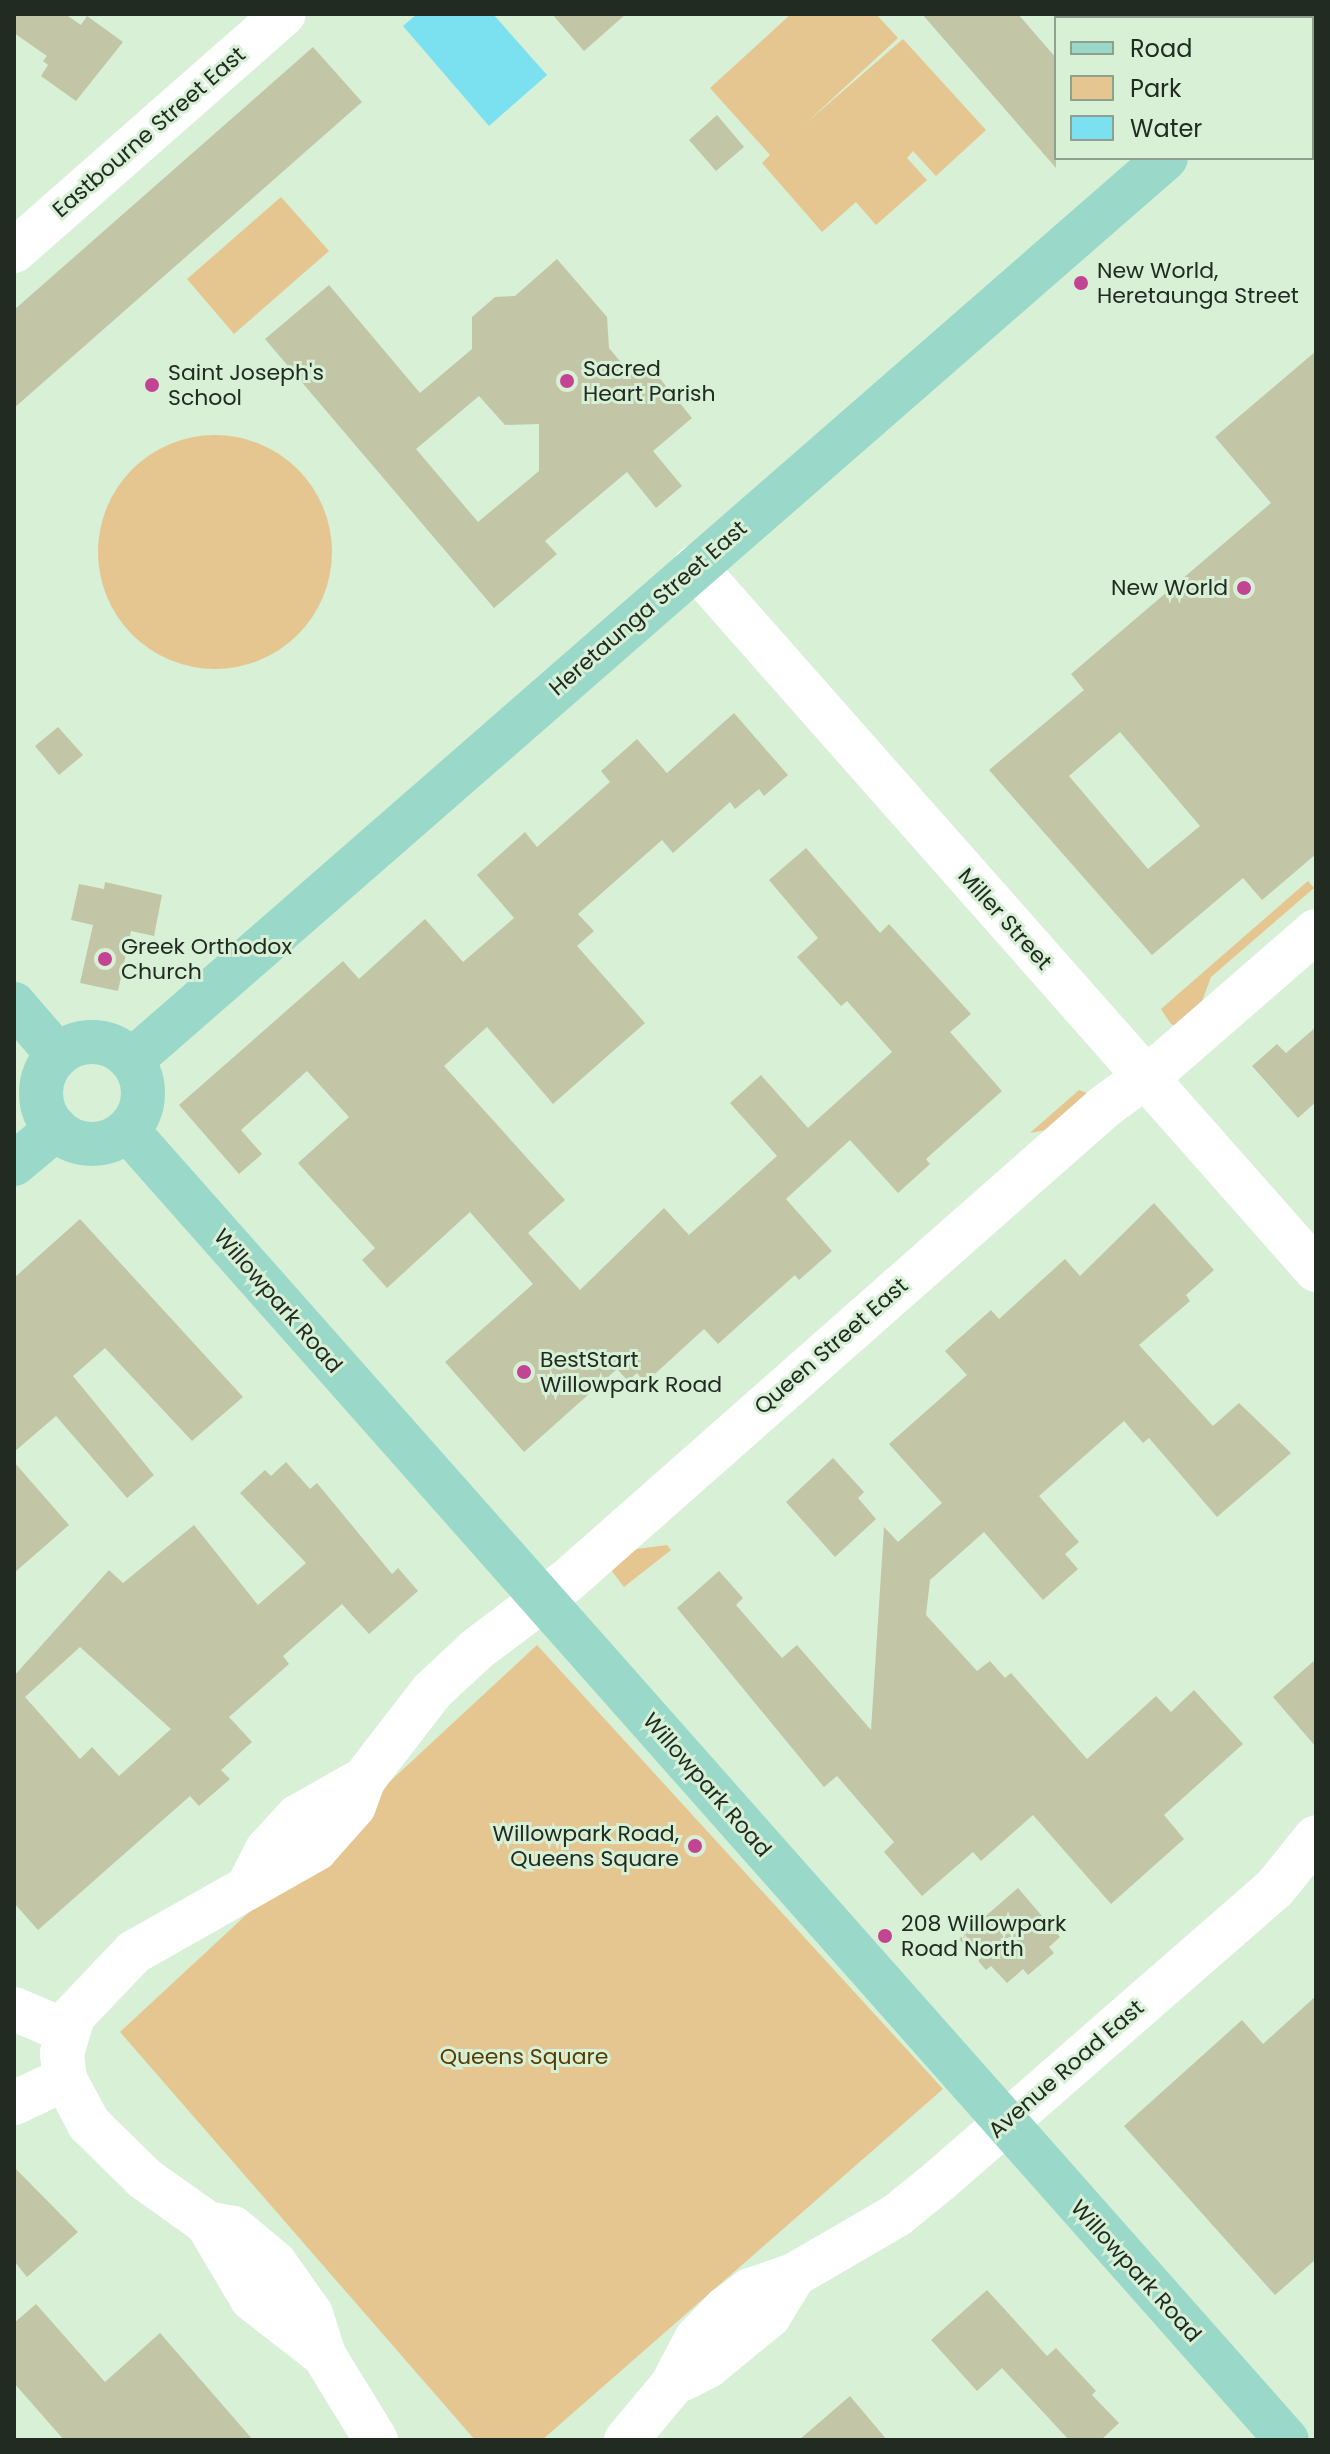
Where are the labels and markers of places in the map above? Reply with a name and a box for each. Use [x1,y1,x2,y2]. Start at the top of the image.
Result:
place label: New World, Heretaunga Street [1097,257,1299,308]
marker: New World, Heretaunga Street [1072,274,1090,292]
place label: Sacred Heart Parish [583,355,716,406]
place label: Saint Joseph's School [168,359,324,410]
marker: Sacred Heart Parish [558,372,576,390]
marker: Saint Joseph's School [143,376,161,394]
place label: New World [1111,575,1228,601]
marker: New World [1235,579,1253,597]
place label: Greek Orthodox Church [121,933,292,984]
marker: Greek Orthodox Church [96,950,114,968]
place label: BestStart Willowpark Road [540,1346,722,1398]
marker: BestStart Willowpark Road [515,1363,533,1381]
place label: Willowpark Road, Queens Square [492,1820,679,1872]
marker: Willowpark Road, Queens Square [686,1837,704,1855]
place label: 208 Willowpark Road North [901,1910,1066,1962]
marker: 208 Willowpark Road North [876,1927,894,1945]

